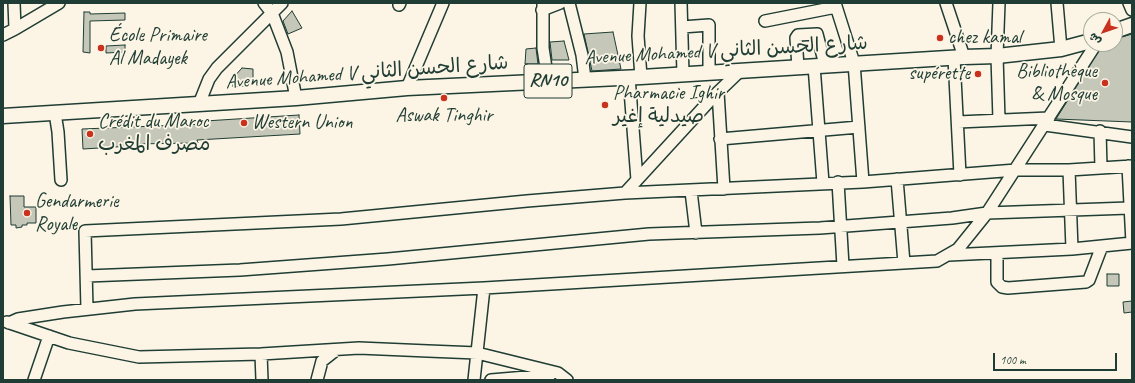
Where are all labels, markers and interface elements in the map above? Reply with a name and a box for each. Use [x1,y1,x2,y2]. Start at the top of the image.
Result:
north arrow [1083,12,1123,52]
place label: École Primaire Al Madayek [109,24,207,71]
place label: chez kamal [948,26,1021,50]
text: ش [1085,30,1104,48]
street label: Avenue Mohamed V شارع الحسن الثاني [584,32,868,70]
marker: chez kamal [935,33,945,43]
marker: École Primaire Al Madayek [96,43,106,53]
street label: Avenue Mohamed V شارع الحسن الثاني [225,51,509,95]
place label: Bibliothèque & Mosque [1016,60,1097,107]
place label: supérette [908,62,970,86]
road number: RN10 [524,64,572,98]
marker: supérette [973,69,983,79]
marker: Bibliothèque & Mosque [1100,78,1110,88]
place label: Pharmacie Ighir صيدلية إغير [613,82,724,129]
marker: Aswak Tinghir [439,93,449,103]
marker: Pharmacie Ighir صيدلية إغير [600,100,610,110]
place label: Aswak Tinghir [396,104,492,128]
place label: Crédit du Maroc مصرف المغرب [98,110,210,157]
place label: Western Union [252,111,353,135]
marker: Western Union [239,118,249,128]
marker: Crédit du Maroc مصرف المغرب [85,129,95,139]
place label: Gendarmerie Royale [35,190,118,237]
marker: Gendarmerie Royale [22,208,32,218]
scale bar [995,345,1119,371]
text: 100 m [1000,352,1026,368]

